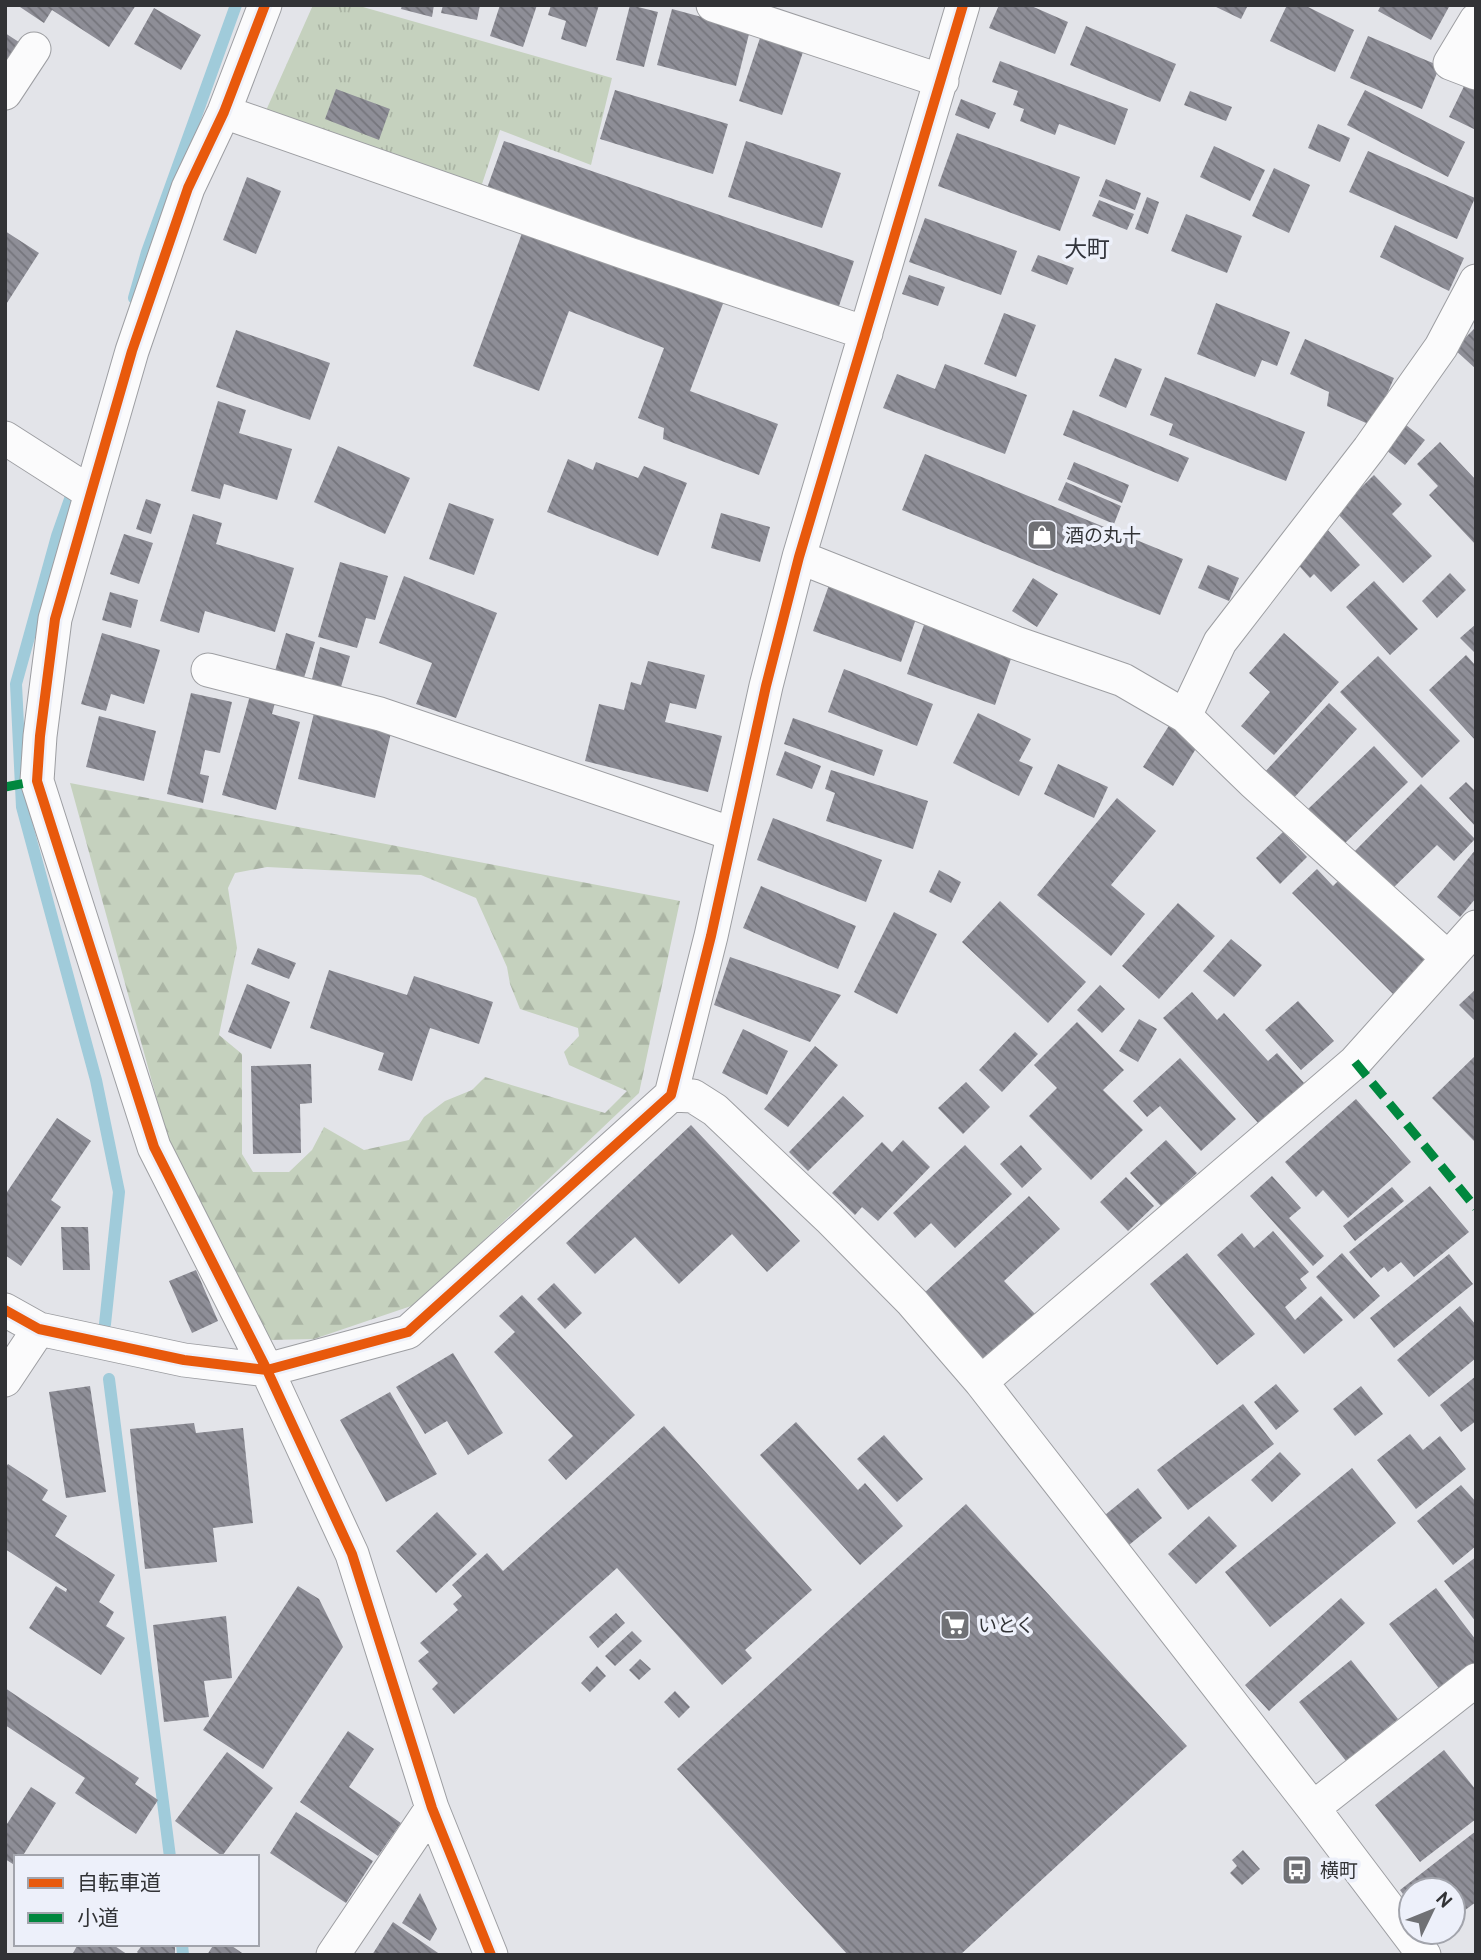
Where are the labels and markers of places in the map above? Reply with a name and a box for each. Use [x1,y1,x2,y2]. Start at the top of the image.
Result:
shop icon: 酒の丸十 [1025,518,1059,552]
place label: 酒の丸十 [1065,525,1141,549]
supermarket icon: いとく [938,1608,972,1642]
place label: いとく [978,1615,1034,1639]
bus stop icon: 横町 [1280,1853,1314,1887]
place label: 横町 [1320,1860,1358,1884]

